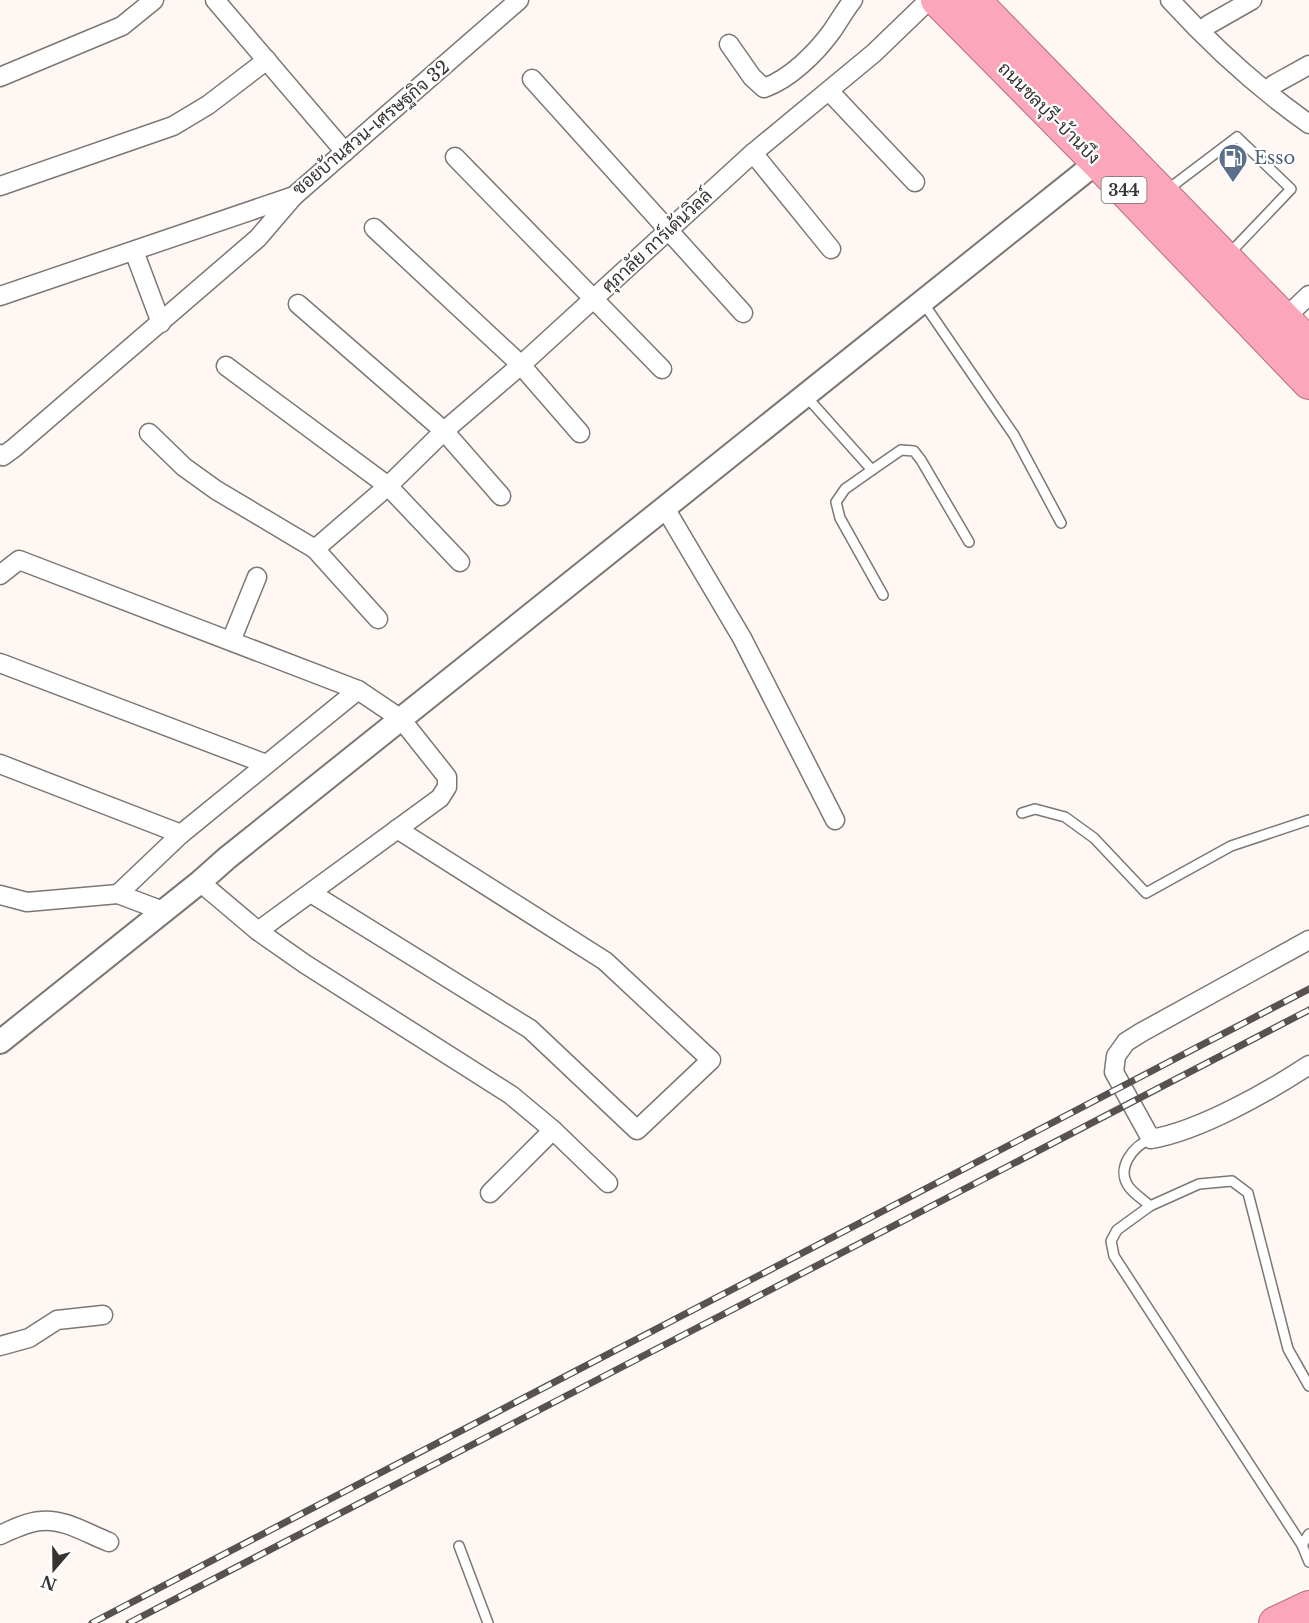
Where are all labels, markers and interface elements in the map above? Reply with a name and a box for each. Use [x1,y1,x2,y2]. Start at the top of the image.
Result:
street label: ซอยบ้านสวน-เศรษฐกิจ 32 [287,55,455,201]
street label: ถนนชลบุรี-บ้านบึง [993,56,1106,169]
fuel station icon: Esso [1217,142,1249,184]
place label: Esso [1254,147,1295,169]
road number: 344 [1102,177,1146,203]
street label: ศุภาลัย การ์เด้นวิลล์ [596,183,717,298]
north arrow [24,1539,84,1599]
text: N [38,1571,59,1595]

